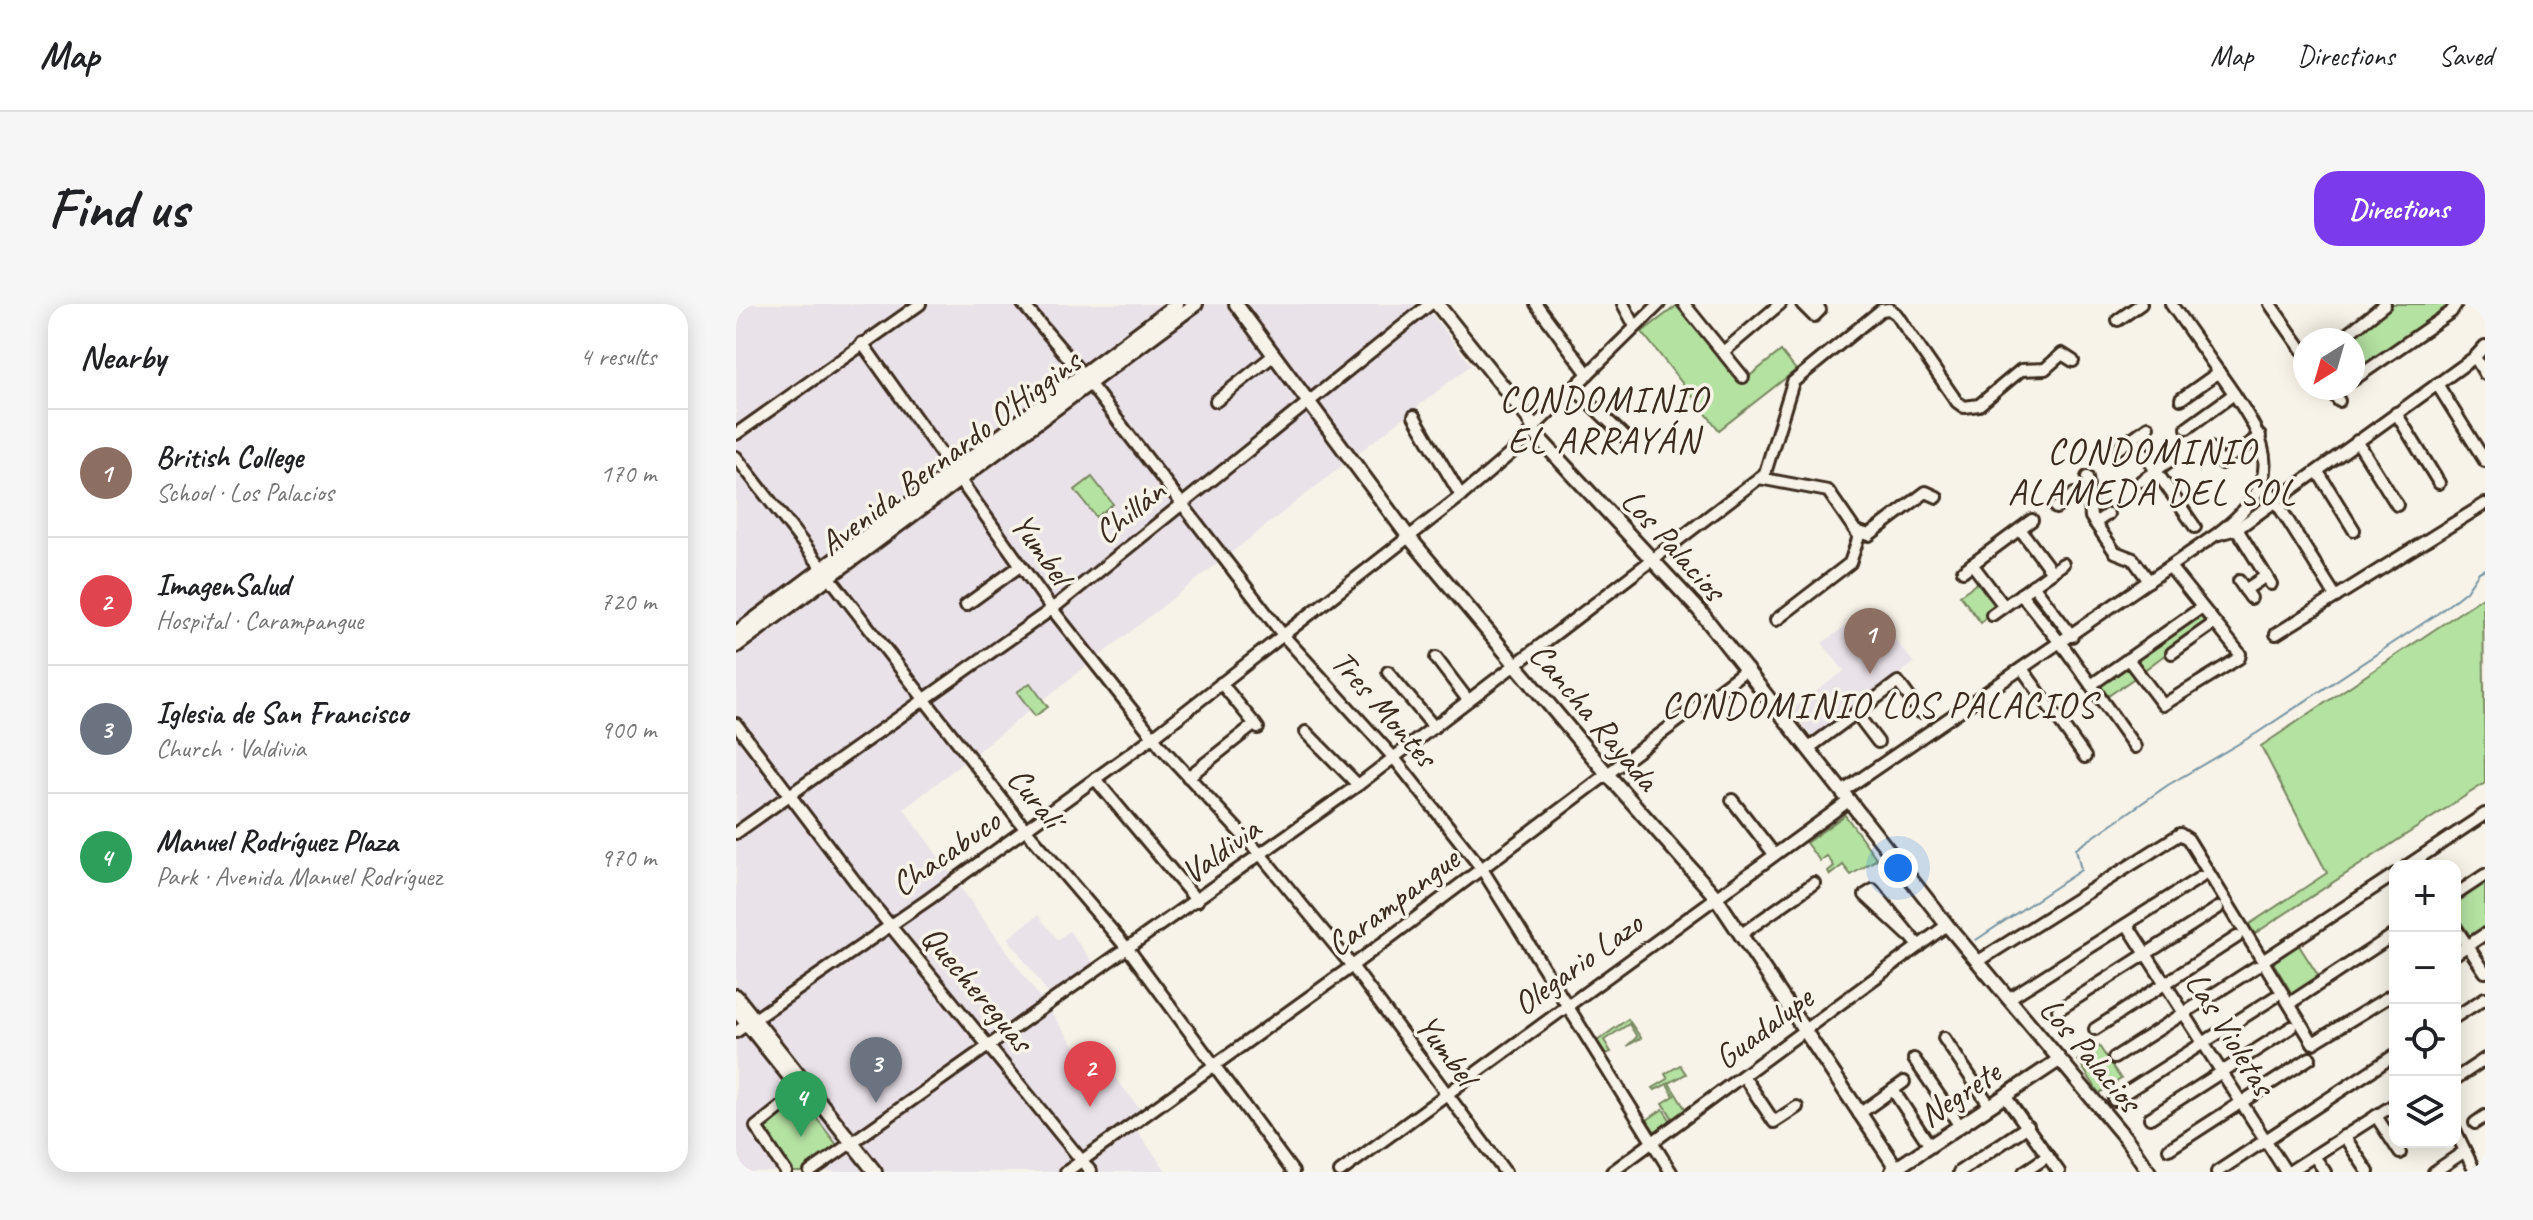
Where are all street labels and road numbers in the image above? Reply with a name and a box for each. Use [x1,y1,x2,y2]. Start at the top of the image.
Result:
street label: Avenida Bernardo O'Higgins [810,338,1091,565]
street label: Chillán [1085,468,1175,553]
street label: Los Palacios [1612,479,1737,612]
street label: Yumbel [1001,504,1086,598]
street label: Cancha Rayada [1520,633,1671,801]
street label: Tres Montes [1322,641,1449,778]
street label: Curalí [998,758,1077,842]
street label: Chacabuco [882,798,1010,905]
street label: Valdivia [1172,806,1270,894]
street label: Carampangue [1317,836,1469,965]
street label: Olegario Lazo [1504,901,1652,1025]
street label: Quechereguas [912,916,1045,1062]
street label: Las Violetas [2176,964,2287,1106]
street label: Guadalupe [1706,975,1823,1078]
street label: Los Palacios [2030,988,2153,1123]
street label: Yumbel [1406,1005,1491,1098]
street label: Negrete [1910,1049,2010,1136]

